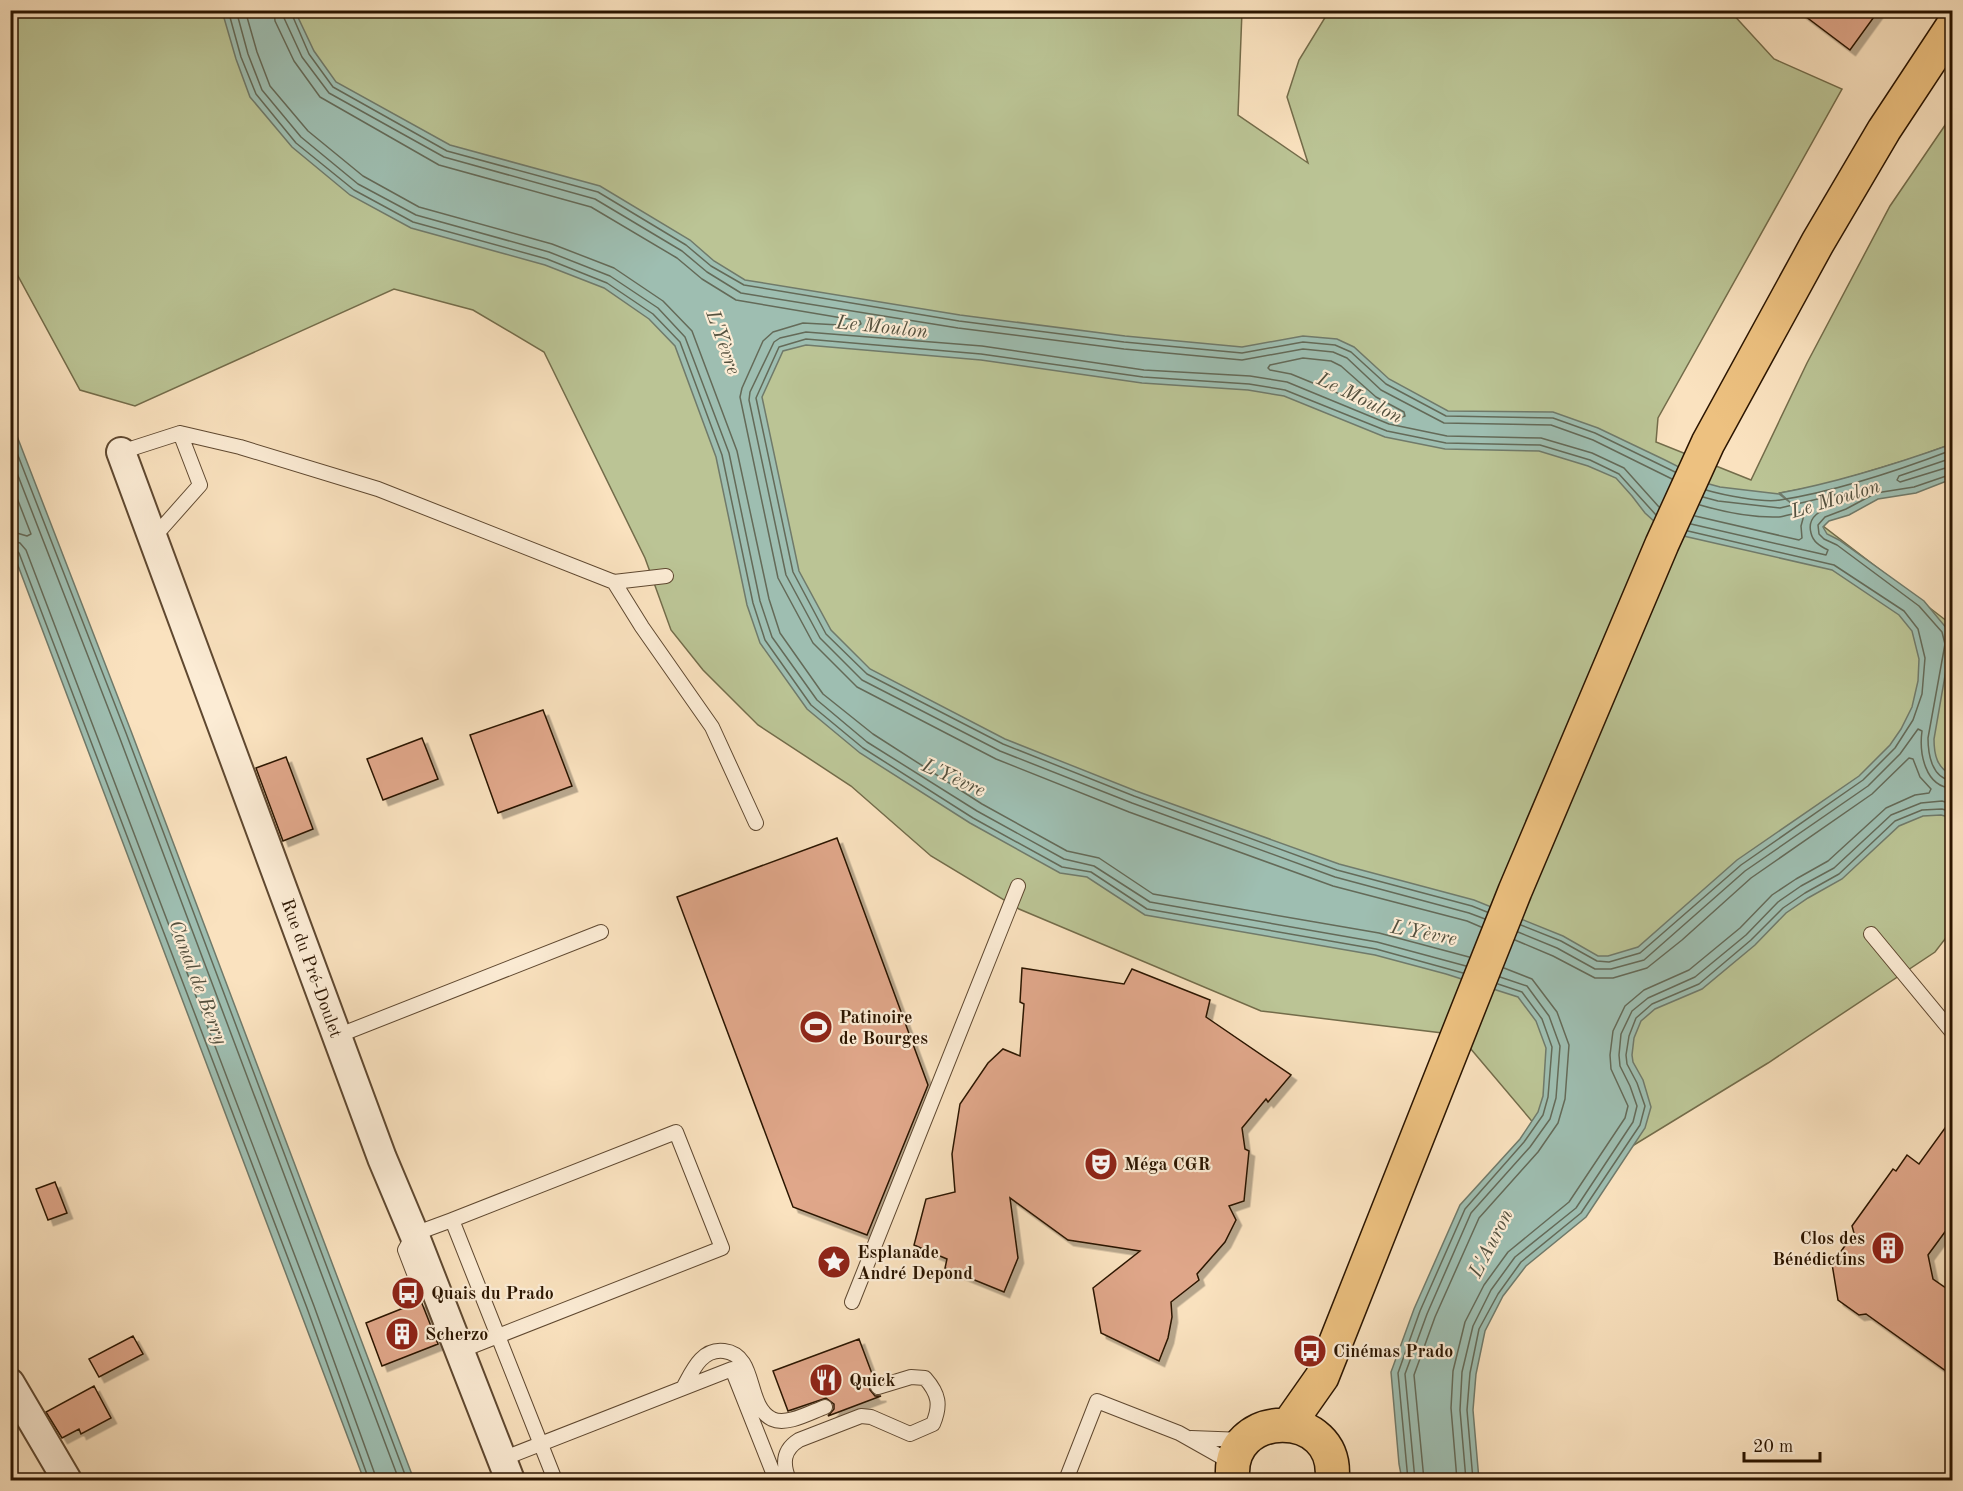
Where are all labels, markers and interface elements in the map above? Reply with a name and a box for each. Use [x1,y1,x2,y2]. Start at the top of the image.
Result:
water label: L'Yèvre [701,307,743,378]
water label: Le Moulon [834,313,929,343]
water label: Le Moulon [1312,369,1405,428]
water label: Le Moulon [1787,477,1883,523]
water label: L'Yèvre [917,756,988,802]
street label: Rue du Pré-Doulet [278,896,345,1040]
water label: Canal de Berry [164,918,230,1048]
water label: L'Yèvre [1388,918,1459,950]
sports icon: Patinoire de Bourges [798,1009,834,1045]
place label: Patinoire de Bourges [839,1009,928,1048]
theatre icon: Méga CGR [1083,1146,1119,1182]
place label: Méga CGR [1124,1156,1211,1174]
water label: L'Auron [1466,1207,1517,1282]
place label: Clos des Bénédictins [1772,1230,1865,1269]
building icon: Clos des Bénédictins [1870,1230,1906,1266]
place icon: Esplanade André Depond [816,1244,852,1280]
place label: Esplanade André Depond [857,1244,973,1283]
bus stop icon: Quais du Prado [390,1275,426,1311]
place label: Quais du Prado [431,1285,554,1303]
building icon: Scherzo [384,1316,420,1352]
place label: Scherzo [425,1326,488,1344]
bus stop icon: Cinémas Prado [1292,1333,1328,1369]
place label: Cinémas Prado [1333,1343,1453,1361]
restaurant icon: Quick [808,1362,844,1398]
place label: Quick [849,1372,896,1390]
scale bar [1744,1425,1820,1463]
text: 20 m [1753,1438,1793,1456]

